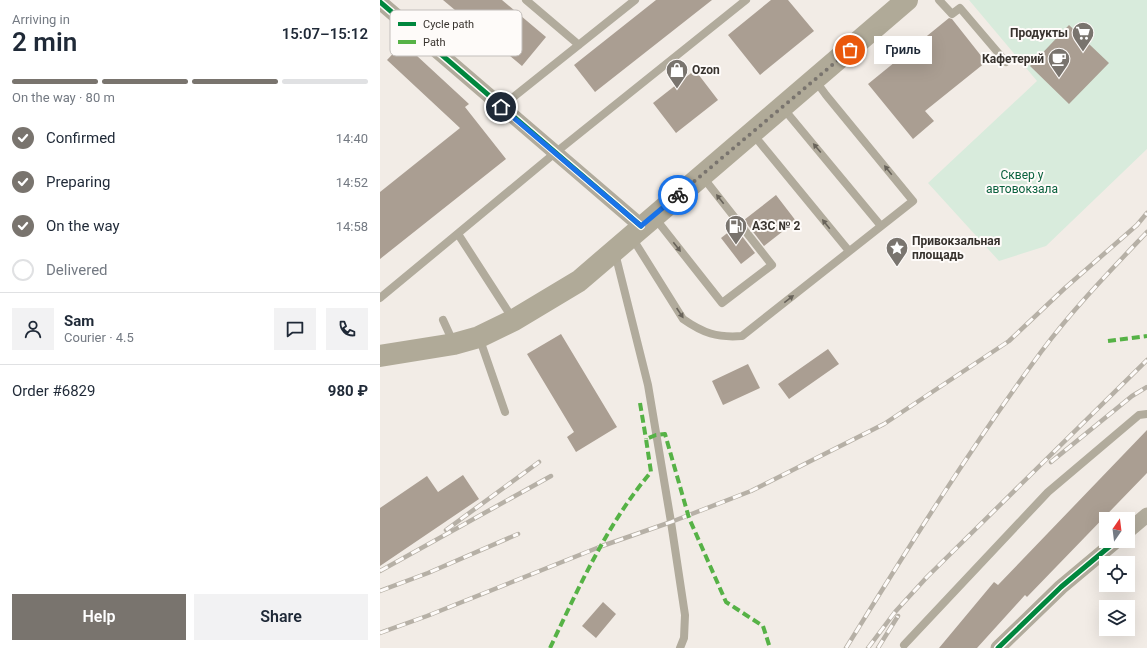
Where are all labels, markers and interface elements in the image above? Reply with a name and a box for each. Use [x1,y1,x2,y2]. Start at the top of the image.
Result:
legend [390,10,522,56]
text: Arriving in [12,12,70,27]
text: Cycle path [423,18,474,31]
supermarket icon: Продукты [1070,20,1096,53]
text: 15:07–15:12 [282,25,368,43]
place label: Продукты [1010,26,1068,40]
text: 2 min [12,27,77,57]
pin [833,33,867,67]
text: Path [423,36,446,49]
callout: Гриль [874,36,932,64]
icon: bag [839,39,861,61]
text: Гриль [885,42,921,57]
cafe icon: Кафетерий [1046,46,1072,79]
place label: Кафетерий [982,52,1044,66]
shop icon: Ozon [664,57,690,90]
place label: Ozon [692,63,720,77]
text: On the way · 80 m [12,90,115,105]
pin [484,90,518,124]
icon: home [490,96,512,118]
icon: check [12,127,34,149]
text: Confirmed [46,129,116,147]
text: 14:40 [336,131,368,146]
one-way arrow [813,143,821,154]
one-way arrow [884,165,893,176]
park label: Сквер у автовокзала [986,168,1058,196]
icon: check [12,171,34,193]
text: Preparing [46,173,110,191]
text: 14:52 [336,175,368,190]
courier [658,175,698,215]
icon: bike [667,184,689,206]
one-way arrow [716,194,725,205]
fuel station icon: АЗС № 2 [723,213,749,246]
icon: check [12,215,34,237]
text: On the way [46,217,120,235]
one-way arrow [822,218,831,229]
text: 14:58 [336,219,368,234]
place label: АЗС № 2 [752,219,800,233]
place label: Привокзальная площадь [912,234,1000,262]
place icon: Привокзальная площадь [884,235,910,268]
one-way arrow [673,241,682,252]
text: Delivered [46,261,108,279]
one-way arrow [784,294,795,303]
button: person [12,308,54,350]
button: chat [274,308,316,350]
button: phone [326,308,368,350]
one-way arrow [676,308,684,319]
text: Sam [64,312,94,330]
text: Courier · 4.5 [64,330,134,345]
text: Order #6829 [12,382,95,400]
text: 980 ₽ [328,382,368,400]
north arrow [1099,512,1135,548]
map controls [1099,512,1135,636]
button: locate [1099,556,1135,592]
button: Help [12,594,186,640]
button: Share [194,594,368,640]
button: layers [1099,600,1135,636]

